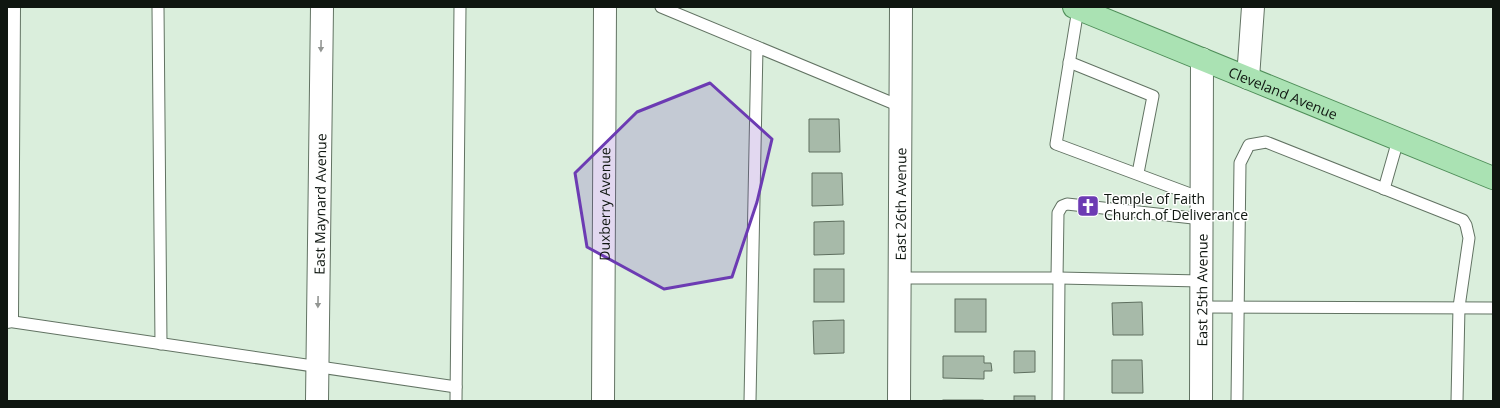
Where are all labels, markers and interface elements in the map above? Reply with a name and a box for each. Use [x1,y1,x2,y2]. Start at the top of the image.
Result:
one-way arrow [318,40,324,53]
street label: Cleveland Avenue [1226,62,1341,123]
street label: East Maynard Avenue [309,133,330,275]
street label: Duxberry Avenue [594,147,614,261]
street label: East 26th Avenue [890,147,910,261]
place label: Temple of Faith Church of Deliverance [1104,189,1248,224]
church icon: Temple of Faith Church of Deliverance [1075,193,1101,219]
street label: East 25th Avenue [1192,233,1211,346]
one-way arrow [315,296,322,308]

